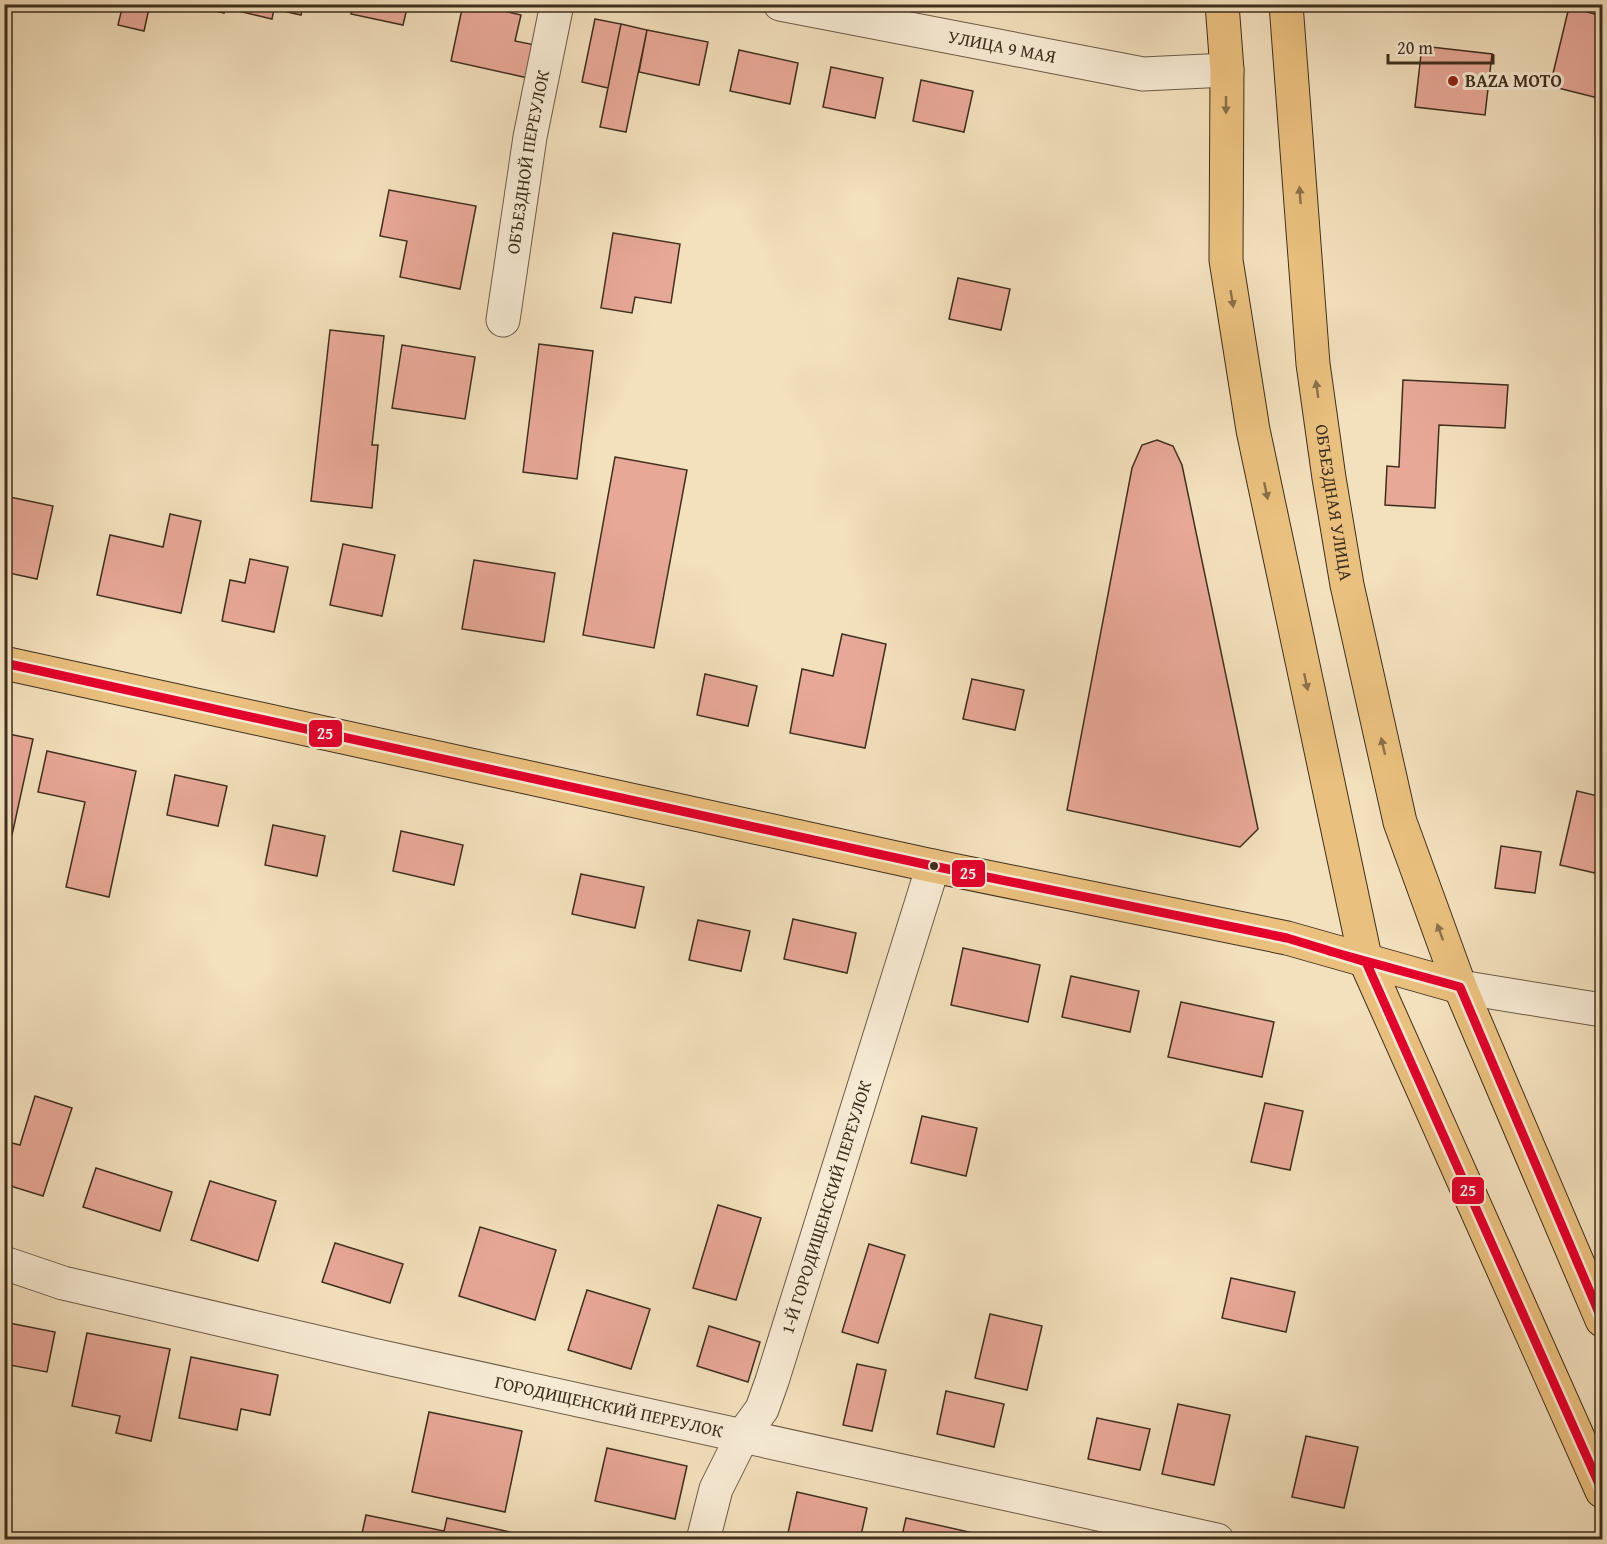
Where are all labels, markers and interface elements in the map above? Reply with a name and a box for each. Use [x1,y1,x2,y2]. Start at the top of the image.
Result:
street label: УЛИЦА 9 МАЯ [946,23,1059,70]
scale bar [1388,27,1493,65]
text: 20 m [1397,34,1433,61]
street label: ОБЪЕЗДНОЙ ПЕРЕУЛОК [499,67,556,256]
place label: BAZA MOTO [1465,67,1562,94]
marker: BAZA MOTO [1446,74,1460,88]
one-way arrow [1221,95,1231,114]
one-way arrow [1296,185,1305,204]
one-way arrow [1228,290,1237,309]
one-way arrow [1312,379,1321,398]
street label: ОБЪЕЗДНАЯ УЛИЦА [1309,422,1360,583]
one-way arrow [1261,482,1271,501]
one-way arrow [1301,673,1311,692]
line badge: 25 [308,719,343,748]
text: 25 [317,721,333,745]
one-way arrow [1378,736,1388,755]
line badge: 25 [951,859,986,888]
unlabelled marker [928,860,940,872]
text: 25 [960,861,976,885]
one-way arrow [1435,923,1444,941]
street label: 1-Й ГОРОДИЩЕНСКИЙ ПЕРЕУЛОК [774,1077,878,1337]
line badge: 25 [1451,1176,1485,1205]
text: 25 [1460,1178,1476,1202]
street label: ГОРОДИЩЕНСКИЙ ПЕРЕУЛОК [492,1368,726,1444]

